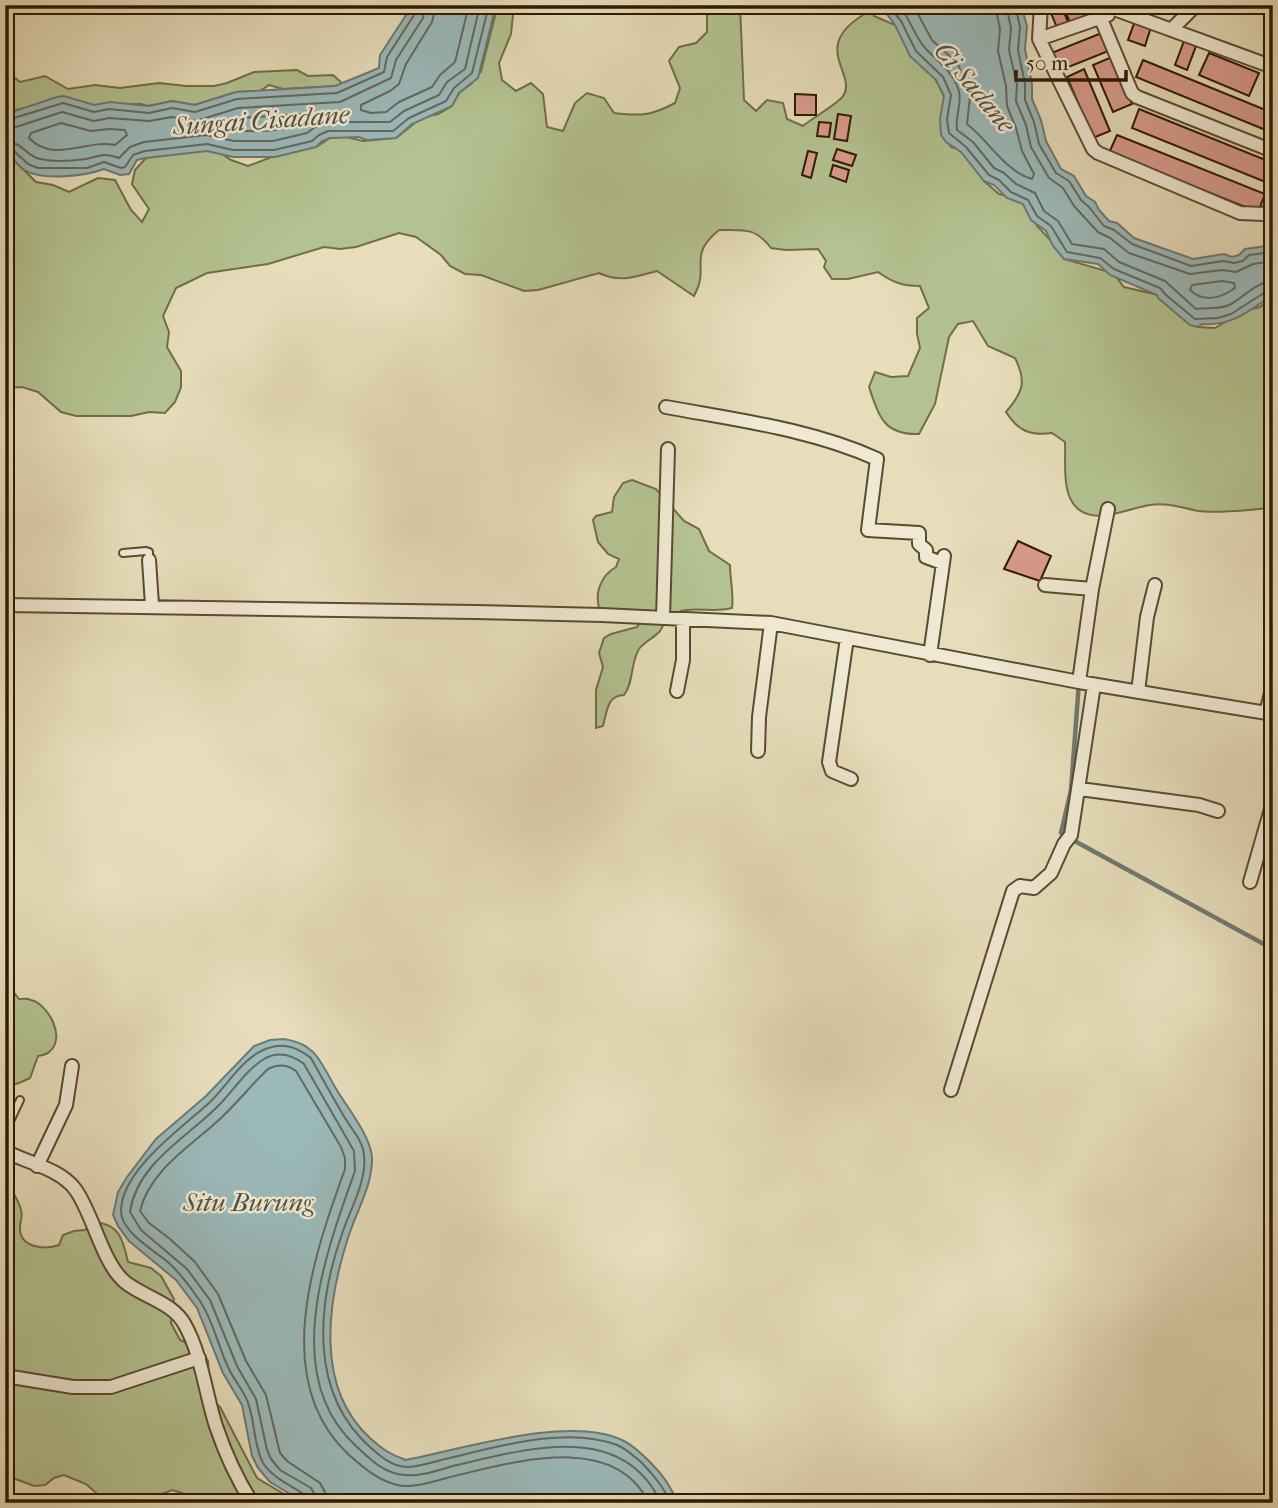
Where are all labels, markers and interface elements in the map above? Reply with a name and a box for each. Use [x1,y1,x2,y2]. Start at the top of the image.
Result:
water label: Ci Sadane [928,36,1023,140]
scale bar [1016,38,1126,82]
text: 50 m [1026,51,1069,75]
water label: Sungai Cisadane [171,99,352,142]
water label: Situ Burung [182,1187,314,1218]

